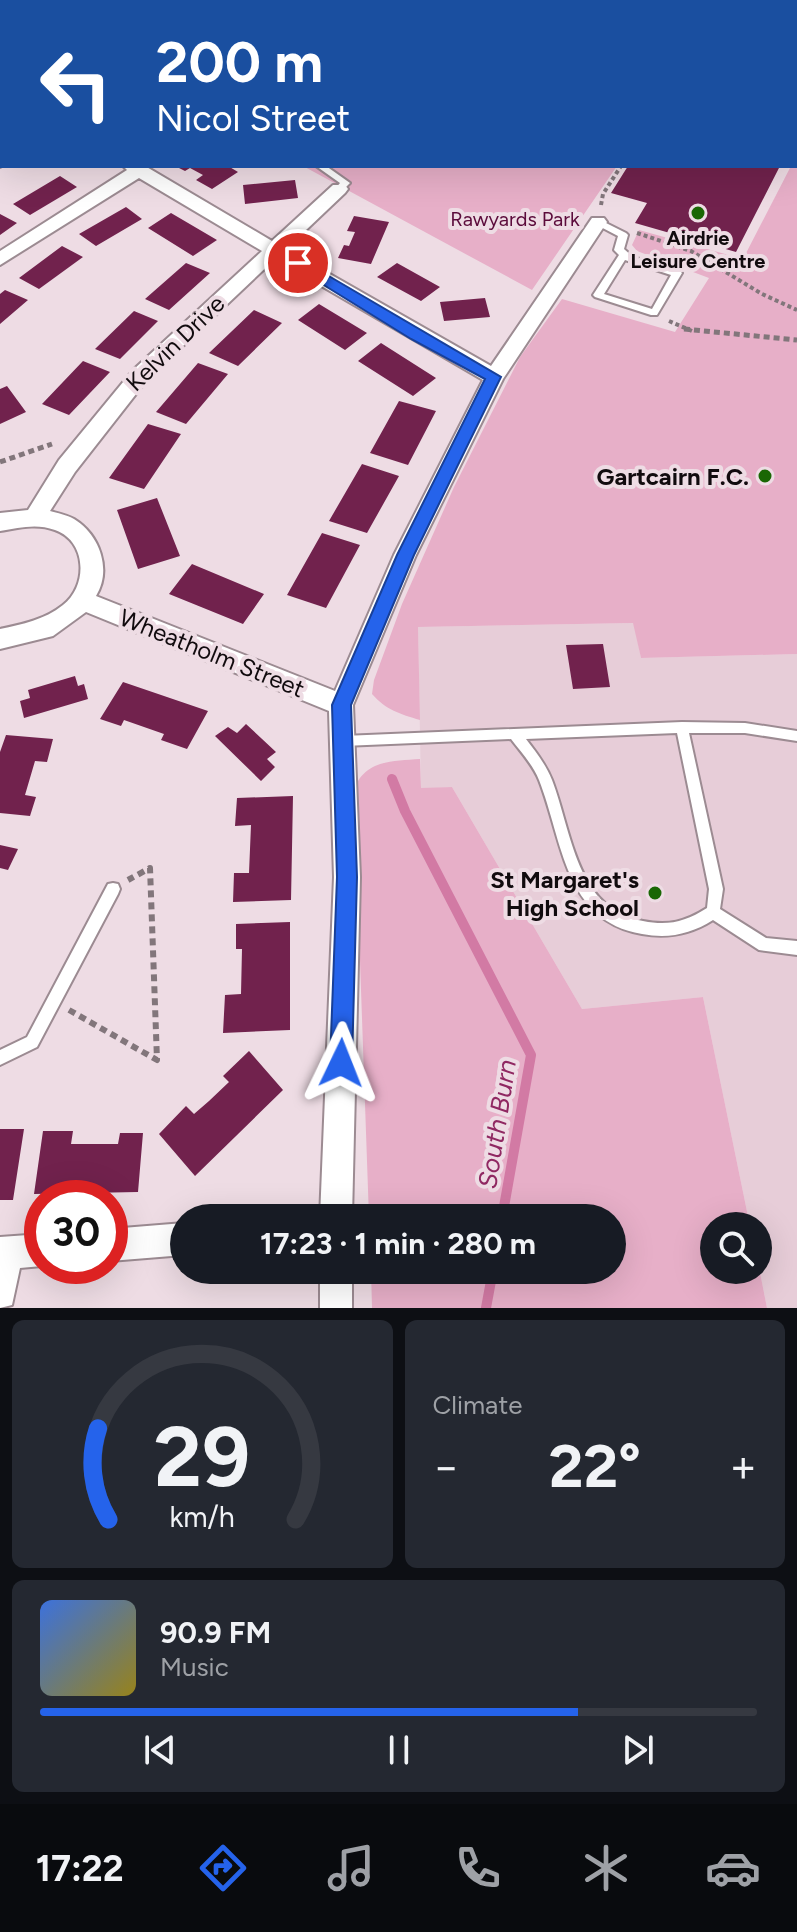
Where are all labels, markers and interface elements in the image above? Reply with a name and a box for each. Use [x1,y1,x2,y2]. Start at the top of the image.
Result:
text: 200 m [156,29,323,96]
icon: left [24,32,128,136]
text: Nicol Street [156,97,350,140]
marker: Airdrie Leisure Centre [689,204,707,222]
park label: Rawyards Park [450,207,580,231]
place label: Airdrie Leisure Centre [631,226,765,273]
pin [264,229,332,297]
icon: arrive [276,241,320,285]
street label: Kelvin Drive [120,289,230,397]
place label: Gartcairn F.C. [597,462,749,491]
marker: Gartcairn F.C. [756,467,774,485]
street label: Wheatholm Street [115,603,309,703]
place label: St Margaret's High School [490,865,639,922]
marker: St Margaret's High School [646,884,664,902]
position arrow [299,1021,383,1105]
water label: South Burn [471,1057,523,1191]
speed limit sign: 30 [24,1180,128,1284]
map controls [700,1212,772,1284]
button: search [700,1212,772,1284]
text: 17:23 · 1 min · 280 m [260,1225,536,1262]
text: Climate [433,1389,522,1421]
text: 29 [154,1407,250,1507]
text: 22° [549,1430,641,1502]
text: − [433,1440,460,1493]
text: + [730,1440,757,1493]
text: km/h [170,1500,235,1534]
text: 90.9 FM [160,1614,271,1651]
text: Music [160,1651,229,1683]
icon: previous [138,1728,182,1772]
icon: pause [377,1728,421,1772]
icon: next [616,1728,660,1772]
icon: directions [195,1840,251,1896]
icon: music [323,1840,379,1896]
icon: phone [450,1840,506,1896]
icon: climate [578,1840,634,1896]
icon: car [705,1840,761,1896]
text: 17:22 [36,1847,124,1890]

